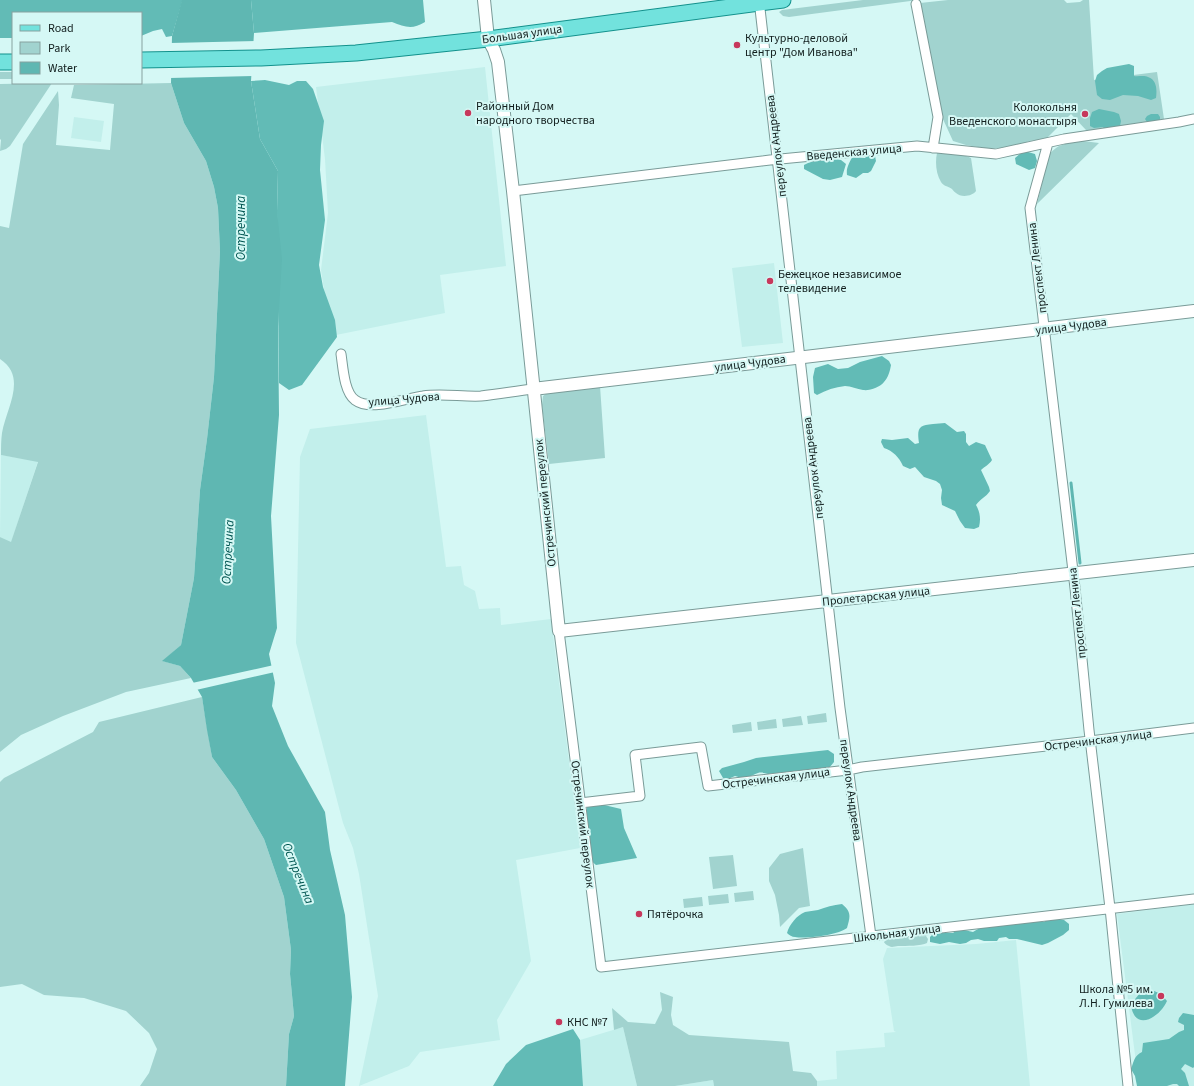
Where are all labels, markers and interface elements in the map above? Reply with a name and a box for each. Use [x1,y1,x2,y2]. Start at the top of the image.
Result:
legend [12,12,142,84]
text: Road [48,20,74,37]
street label: Большая улица [481,20,563,49]
place label: Культурно-деловой центр "Дом Иванова" [745,30,858,61]
text: Park [48,40,70,57]
marker: Культурно-деловой центр "Дом Иванова" [732,40,742,50]
text: Water [48,60,78,77]
street label: переулок Андреева [762,94,791,198]
place label: Районный Дом народного творчества [476,98,595,129]
place label: Колокольня Введенского монастыря [949,99,1077,130]
marker: Районный Дом народного творчества [463,108,473,118]
marker: Колокольня Введенского монастыря [1080,109,1090,119]
street label: Введенская улица [806,140,902,165]
water label: Остречина [232,196,250,260]
street label: проспект Ленина [1023,222,1051,314]
place label: Бежецкое независимое телевидение [778,266,902,297]
marker: Бежецкое независимое телевидение [765,276,775,286]
street label: улица Чудова [1034,314,1108,339]
street label: улица Чудова [713,351,787,376]
street label: улица Чудова [368,388,440,411]
street label: переулок Андреева [799,416,828,520]
street label: Остречинский переулок [530,438,561,568]
water label: Остречина [217,519,239,585]
street label: проспект Ленина [1064,567,1091,659]
street label: Пролетарская улица [821,582,931,611]
street label: Остречинская улица [1043,725,1153,756]
street label: переулок Андреева [835,738,866,842]
street label: Остречинский переулок [566,759,599,889]
street label: Остречинская улица [721,763,831,794]
water label: Остречина [278,840,319,907]
place label: Пятёрочка [647,906,703,923]
marker: Пятёрочка [634,909,644,919]
street label: Школьная улица [852,920,942,947]
place label: Школа №5 им. Л.Н. Гумилева [1079,981,1153,1012]
marker: Школа №5 им. Л.Н. Гумилева [1156,991,1166,1001]
place label: КНС №7 [567,1014,608,1031]
marker: КНС №7 [554,1017,564,1027]

